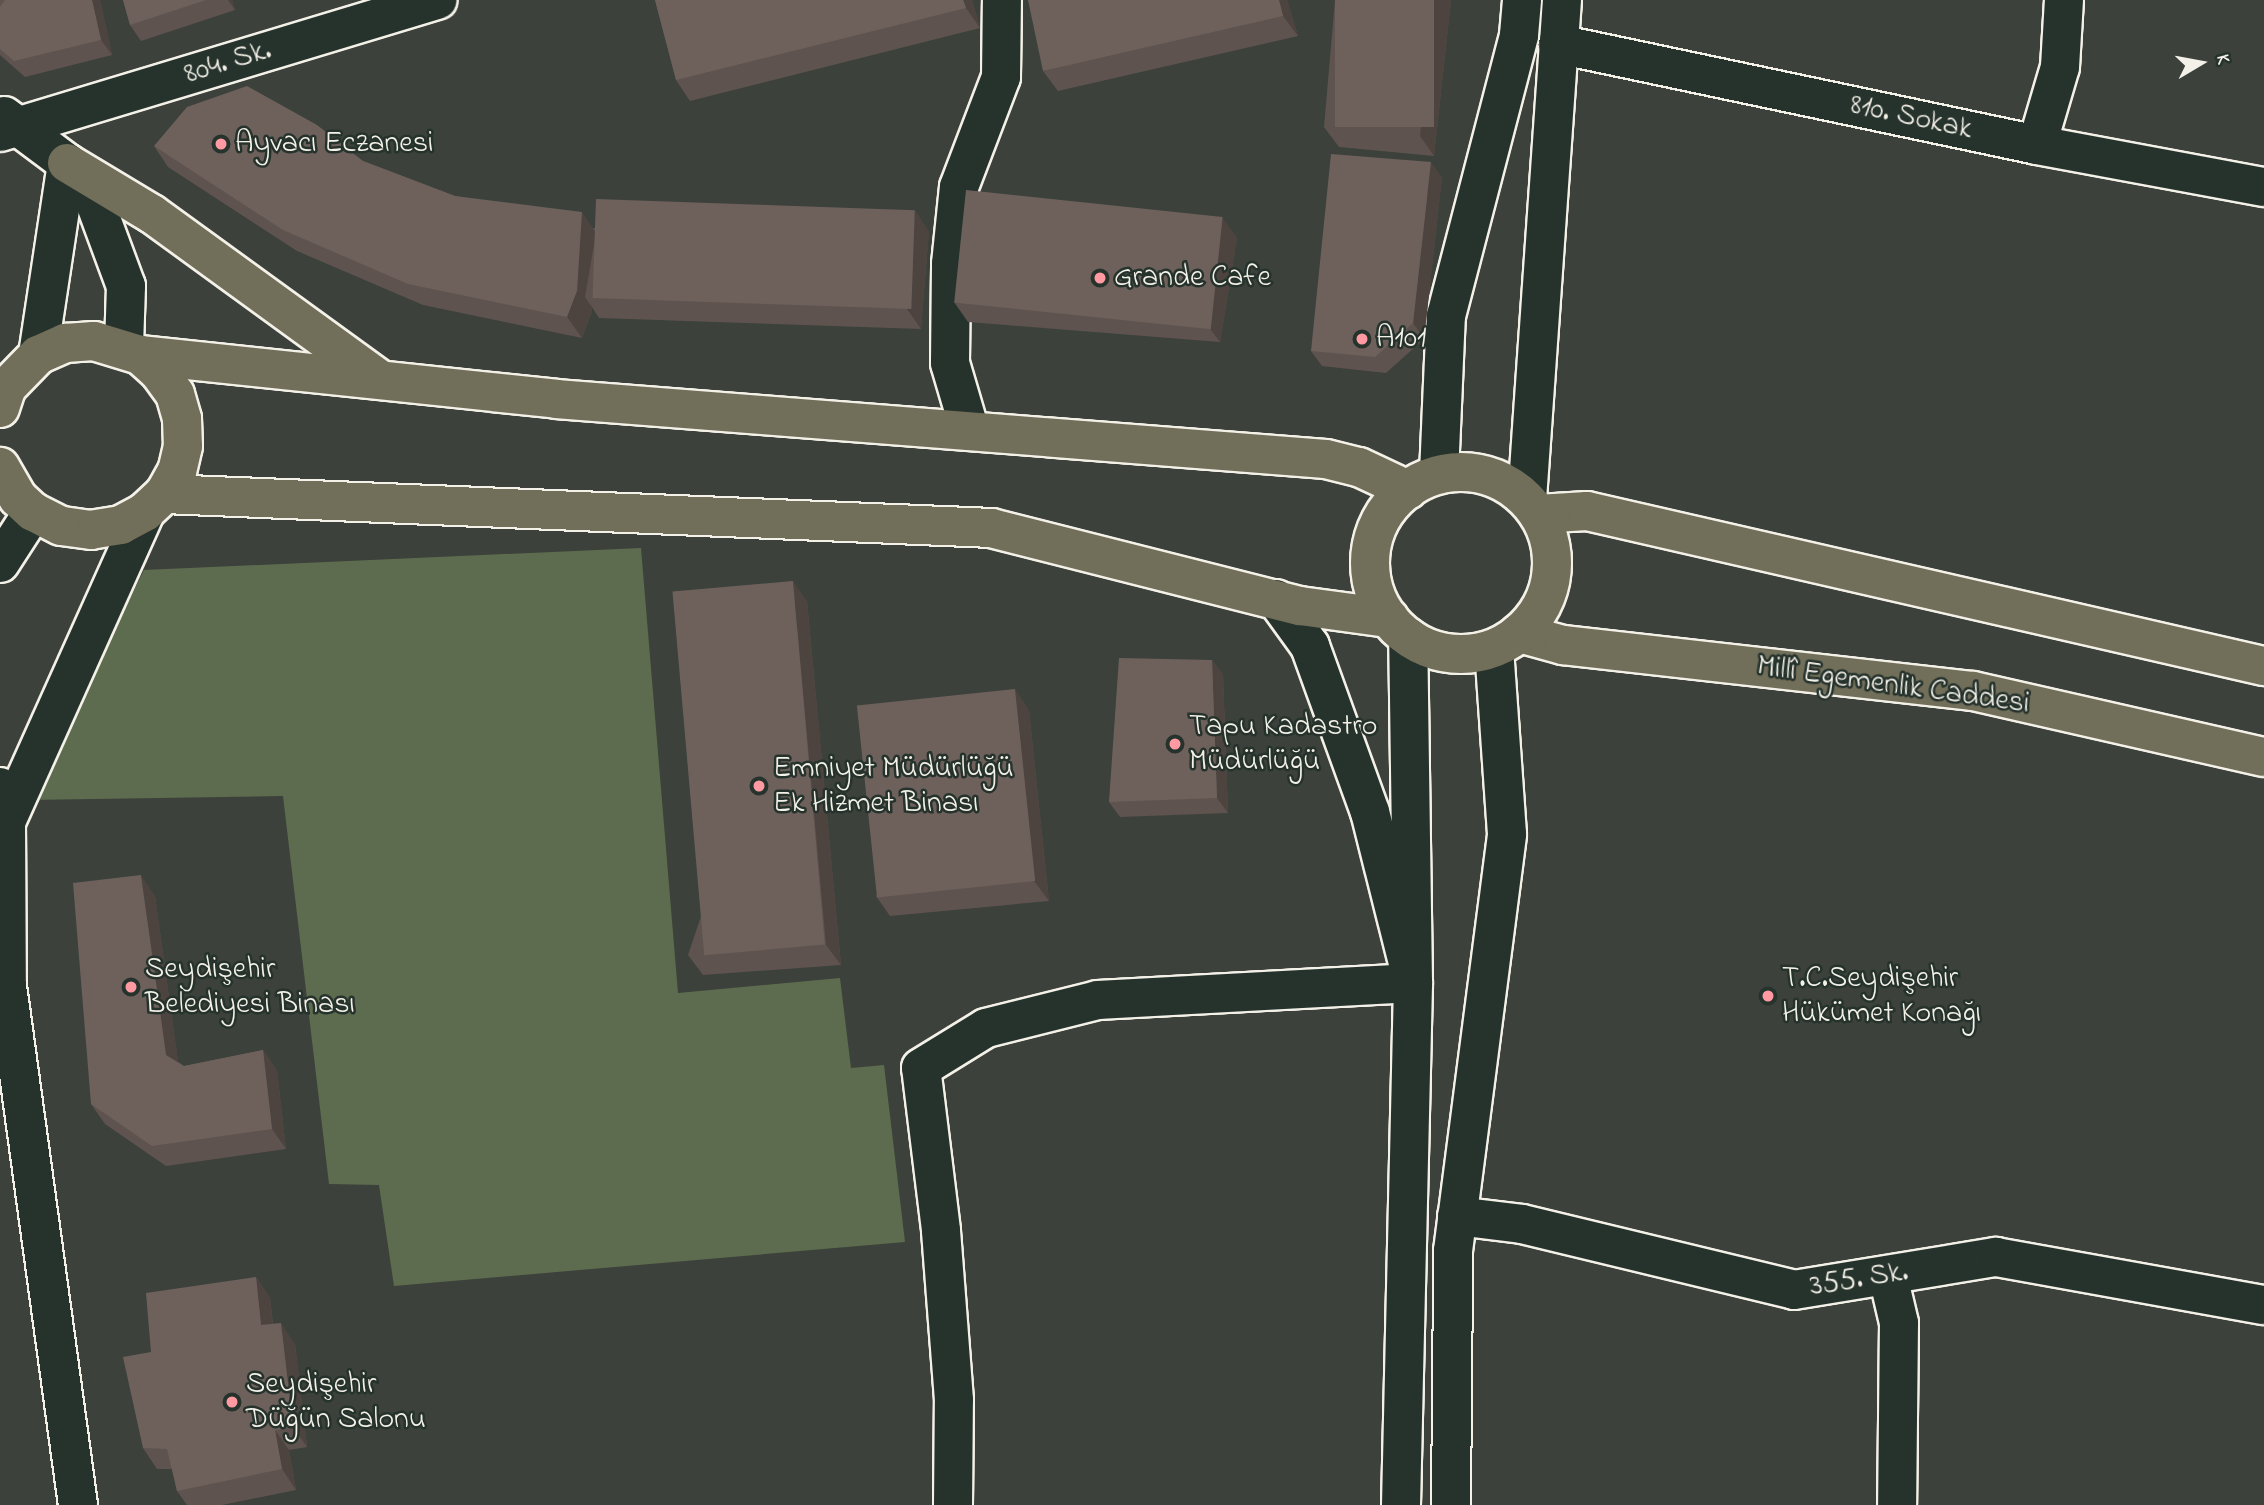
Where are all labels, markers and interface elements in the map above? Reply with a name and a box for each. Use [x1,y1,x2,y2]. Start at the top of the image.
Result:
north arrow [2166,28,2236,98]
street label: 804. Sk. [180,33,276,93]
text: K [2208,52,2236,66]
street label: 810. Sokak [1847,88,1975,148]
place label: Ayvacı Eczanesi [235,126,433,162]
marker: Ayvacı Eczanesi [213,136,229,152]
place label: Grande Cafe [1114,260,1271,296]
marker: Grande Cafe [1092,270,1108,286]
place label: A101 [1376,321,1427,357]
marker: A101 [1354,331,1370,347]
street label: Millî Egemenlik Caddesi [1754,649,2032,723]
place label: Tapu Kadastro Müdürlüğü [1189,709,1377,780]
marker: Tapu Kadastro Müdürlüğü [1167,736,1183,752]
place label: Emniyet Müdürlüğü Ek Hizmet Binası [773,751,1014,822]
marker: Emniyet Müdürlüğü Ek Hizmet Binası [751,778,767,794]
place label: Seydişehir Belediyesi Binası [145,952,355,1023]
place label: T.C.Seydişehir Hükümet Konağı [1782,961,1981,1032]
marker: Seydişehir Belediyesi Binası [123,979,139,995]
marker: T.C.Seydişehir Hükümet Konağı [1760,988,1776,1004]
street label: 355. Sk. [1807,1254,1911,1306]
place label: Seydişehir Düğün Salonu [246,1367,426,1438]
marker: Seydişehir Düğün Salonu [224,1394,240,1410]

